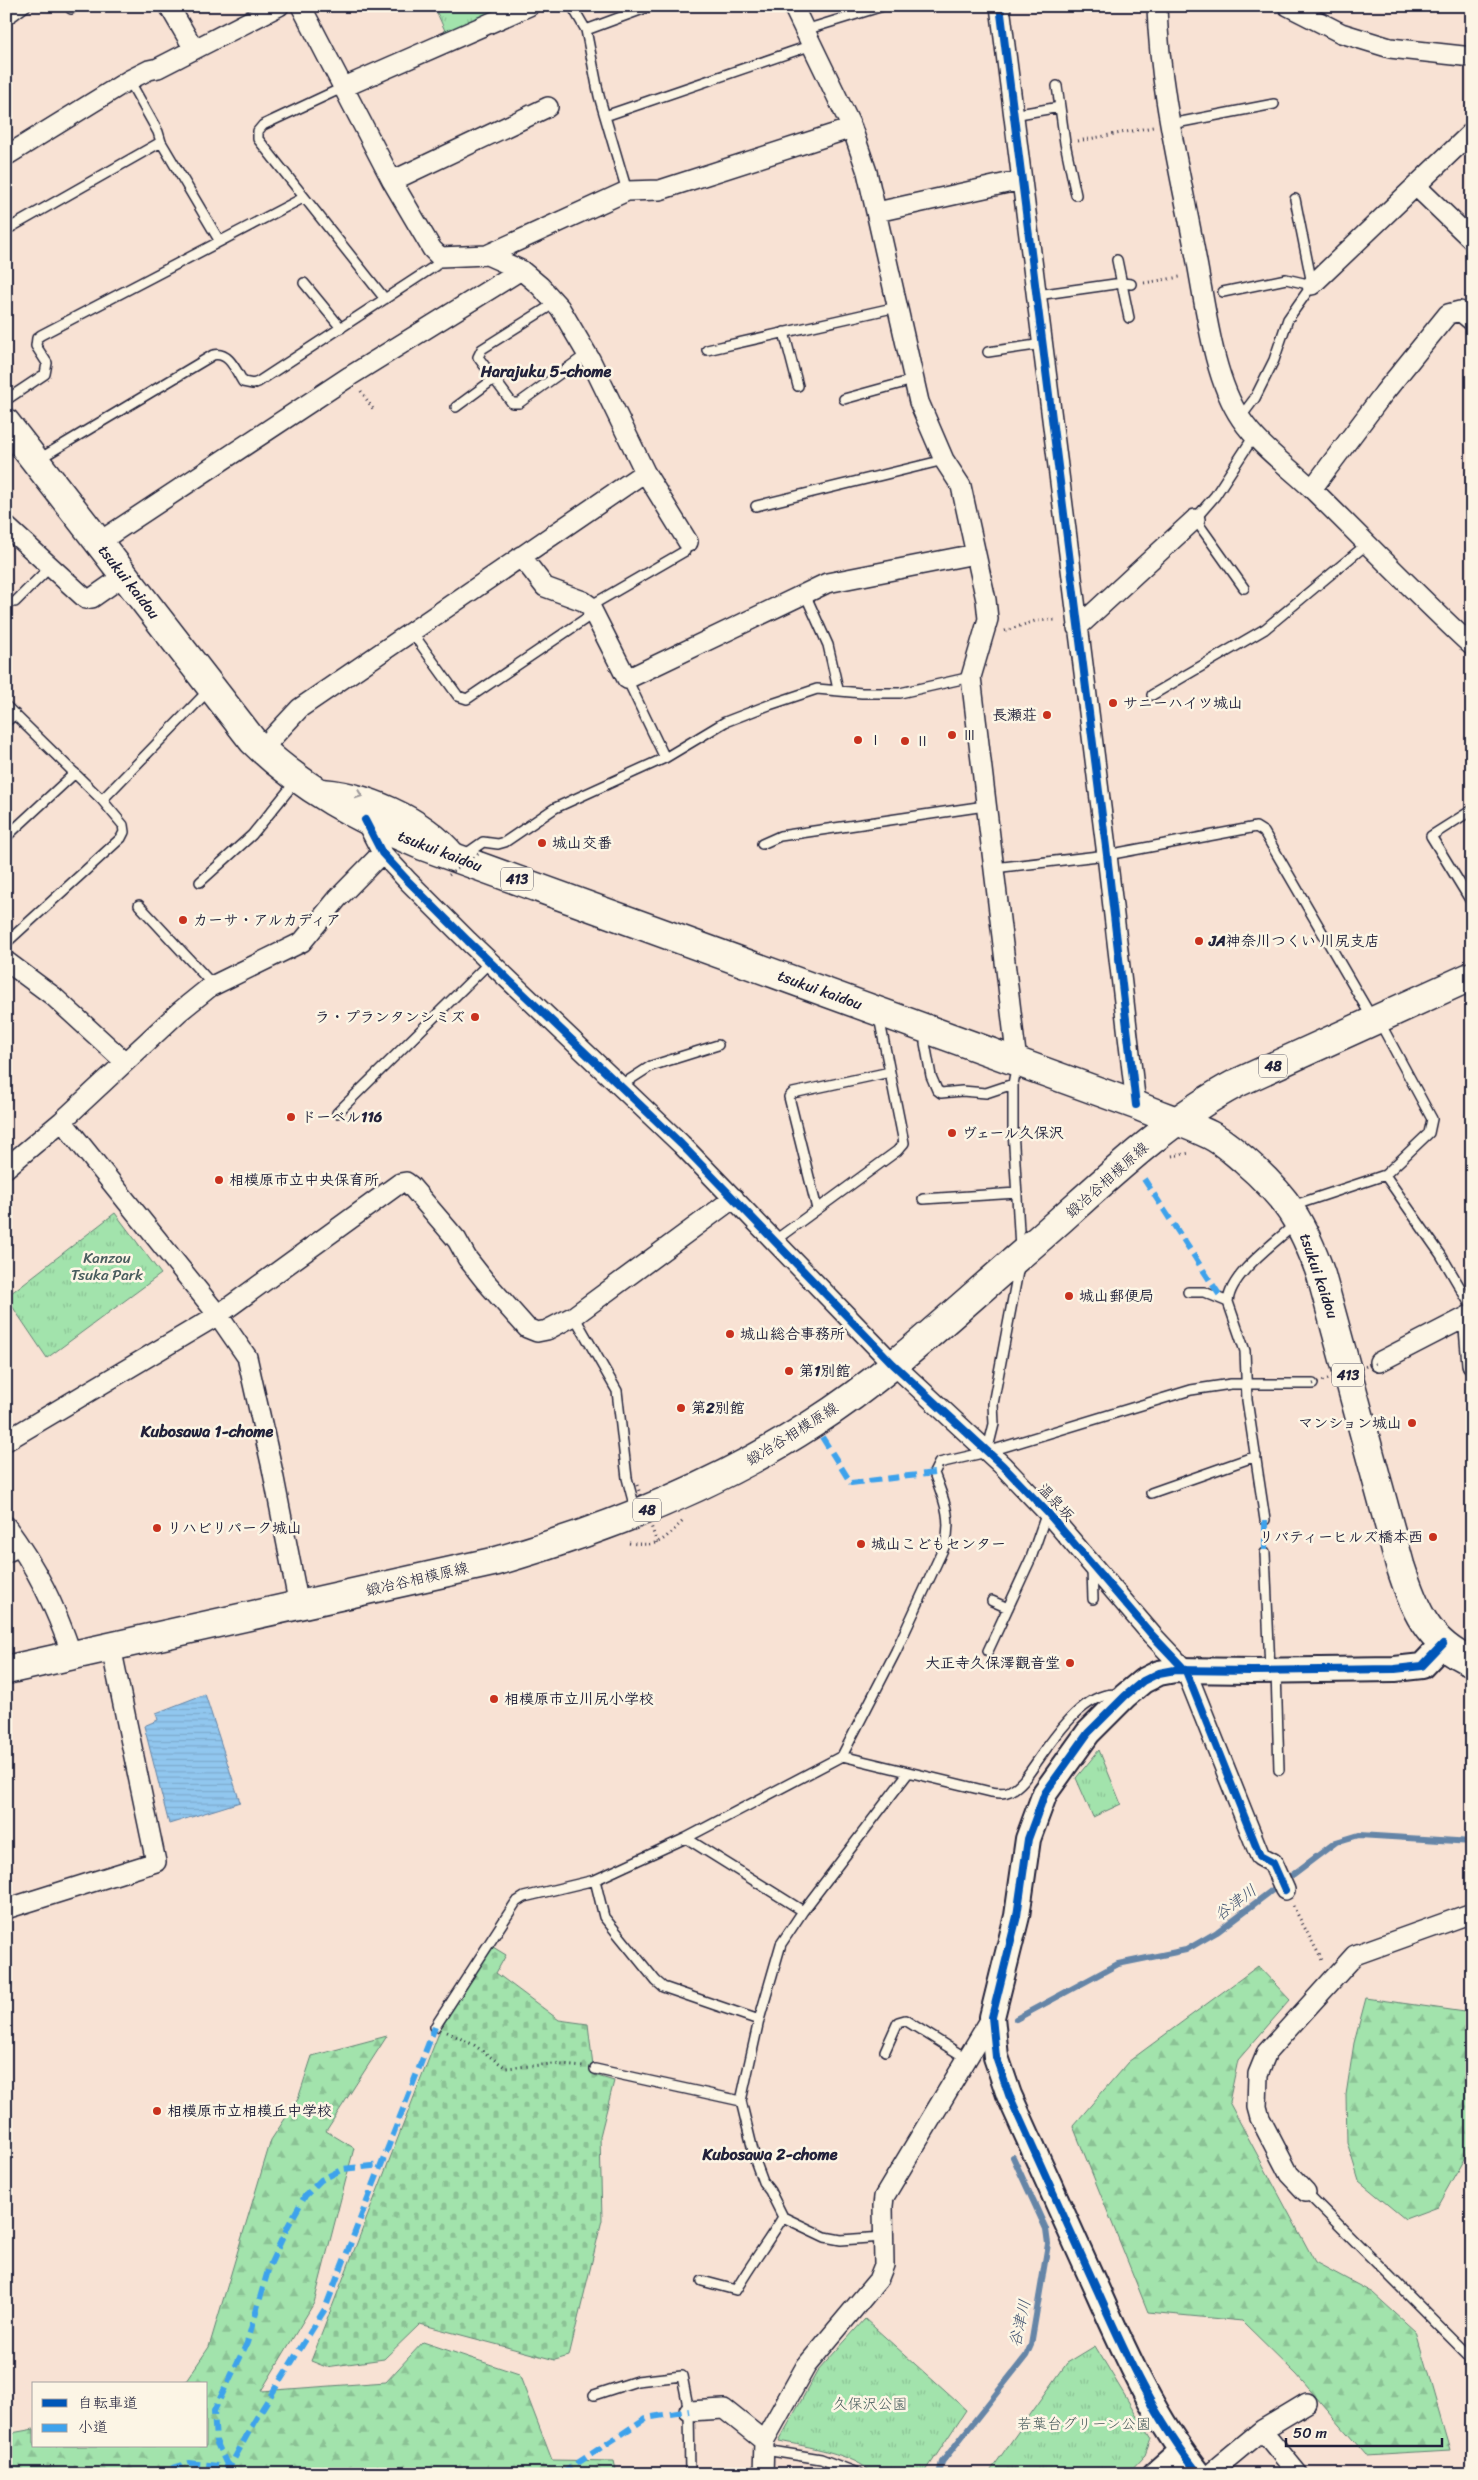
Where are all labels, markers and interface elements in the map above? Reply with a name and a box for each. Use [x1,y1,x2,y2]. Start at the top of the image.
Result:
district label: Harajuku 5-chome [480,357,612,386]
street label: tsukui kaidou [91,539,167,625]
place label: サニーハイツ城山 [1123,690,1243,716]
marker: サニーハイツ城山 [1107,697,1119,709]
place label: 長瀬荘 [992,702,1037,728]
marker: 長瀬荘 [1041,709,1053,721]
place label: Ⅲ [962,722,977,748]
place label: Ⅰ [868,727,883,753]
place label: Ⅱ [915,728,930,754]
marker: Ⅲ [946,729,958,741]
marker: Ⅰ [852,734,864,746]
marker: Ⅱ [899,735,911,747]
one-way arrow [354,789,363,799]
street label: tsukui kaidou [394,823,486,879]
place label: 城山交番 [552,830,612,856]
marker: 城山交番 [536,837,548,849]
road number: 413 [501,868,533,891]
place label: カーサ・アルカディア [193,907,341,933]
marker: カーサ・アルカディア [177,914,189,926]
place label: JA神奈川つくい 川尻支店 [1208,928,1380,954]
marker: JA神奈川つくい 川尻支店 [1193,935,1205,947]
street label: tsukui kaidou [774,963,866,1017]
place label: ラ・プランタンシミズ [315,1004,465,1030]
marker: ラ・プランタンシミズ [469,1011,481,1023]
road number: 48 [1259,1054,1287,1078]
place label: ドーベル116 [301,1104,383,1130]
marker: ドーベル116 [285,1111,297,1123]
place label: ヴェール久保沢 [962,1120,1064,1146]
marker: ヴェール久保沢 [946,1127,958,1139]
street label: 鍛冶谷相模原線 [1059,1135,1155,1225]
place label: 相模原市立中央保育所 [229,1167,379,1193]
marker: 相模原市立中央保育所 [213,1174,225,1186]
street label: tsukui kaidou [1292,1230,1346,1322]
park label: Kanzou Tsuka Park [71,1245,144,1288]
place label: 城山郵便局 [1079,1283,1154,1309]
marker: 城山郵便局 [1063,1290,1075,1302]
place label: 城山総合事務所 [740,1321,845,1347]
marker: 城山総合事務所 [724,1328,736,1340]
place label: 第1別館 [799,1358,850,1384]
road number: 413 [1332,1364,1364,1386]
marker: 第1別館 [783,1365,795,1377]
place label: 第2別館 [691,1395,745,1421]
street label: 鍛冶谷相模原線 [741,1395,843,1473]
marker: 第2別館 [675,1402,687,1414]
place label: マンション城山 [1298,1410,1402,1436]
district label: Kubosawa 1-chome [140,1417,274,1446]
marker: マンション城山 [1406,1417,1418,1429]
street label: 温泉坂 [1031,1477,1081,1527]
road number: 48 [633,1498,661,1522]
place label: リハビリパーク城山 [167,1515,302,1541]
marker: リハビリパーク城山 [151,1522,163,1534]
place label: リバティーヒルズ橋本西 [1259,1524,1423,1550]
place label: 城山こどもセンター [871,1531,1006,1557]
marker: リバティーヒルズ橋本西 [1427,1531,1439,1543]
marker: 城山こどもセンター [855,1538,867,1550]
street label: 鍛冶谷相模原線 [363,1555,471,1603]
place label: 大正寺久保澤觀音堂 [925,1650,1060,1676]
marker: 大正寺久保澤觀音堂 [1064,1657,1076,1669]
place label: 相模原市立川尻小学校 [504,1686,654,1712]
marker: 相模原市立川尻小学校 [488,1693,500,1705]
water label: 谷津川 [1207,1876,1263,1928]
place label: 相模原市立相模丘中学校 [167,2098,332,2124]
marker: 相模原市立相模丘中学校 [151,2105,163,2117]
district label: Kubosawa 2-chome [701,2140,838,2169]
water label: 谷津川 [1000,2296,1039,2350]
legend [32,2382,208,2448]
text: 自転車道 [78,2390,138,2416]
park label: 久保沢公園 [832,2391,908,2417]
park label: 若葉台グリーン公園 [1017,2411,1151,2437]
text: 小道 [78,2414,108,2440]
scale bar [1286,2415,1442,2447]
text: 50 m [1293,2420,1328,2446]

